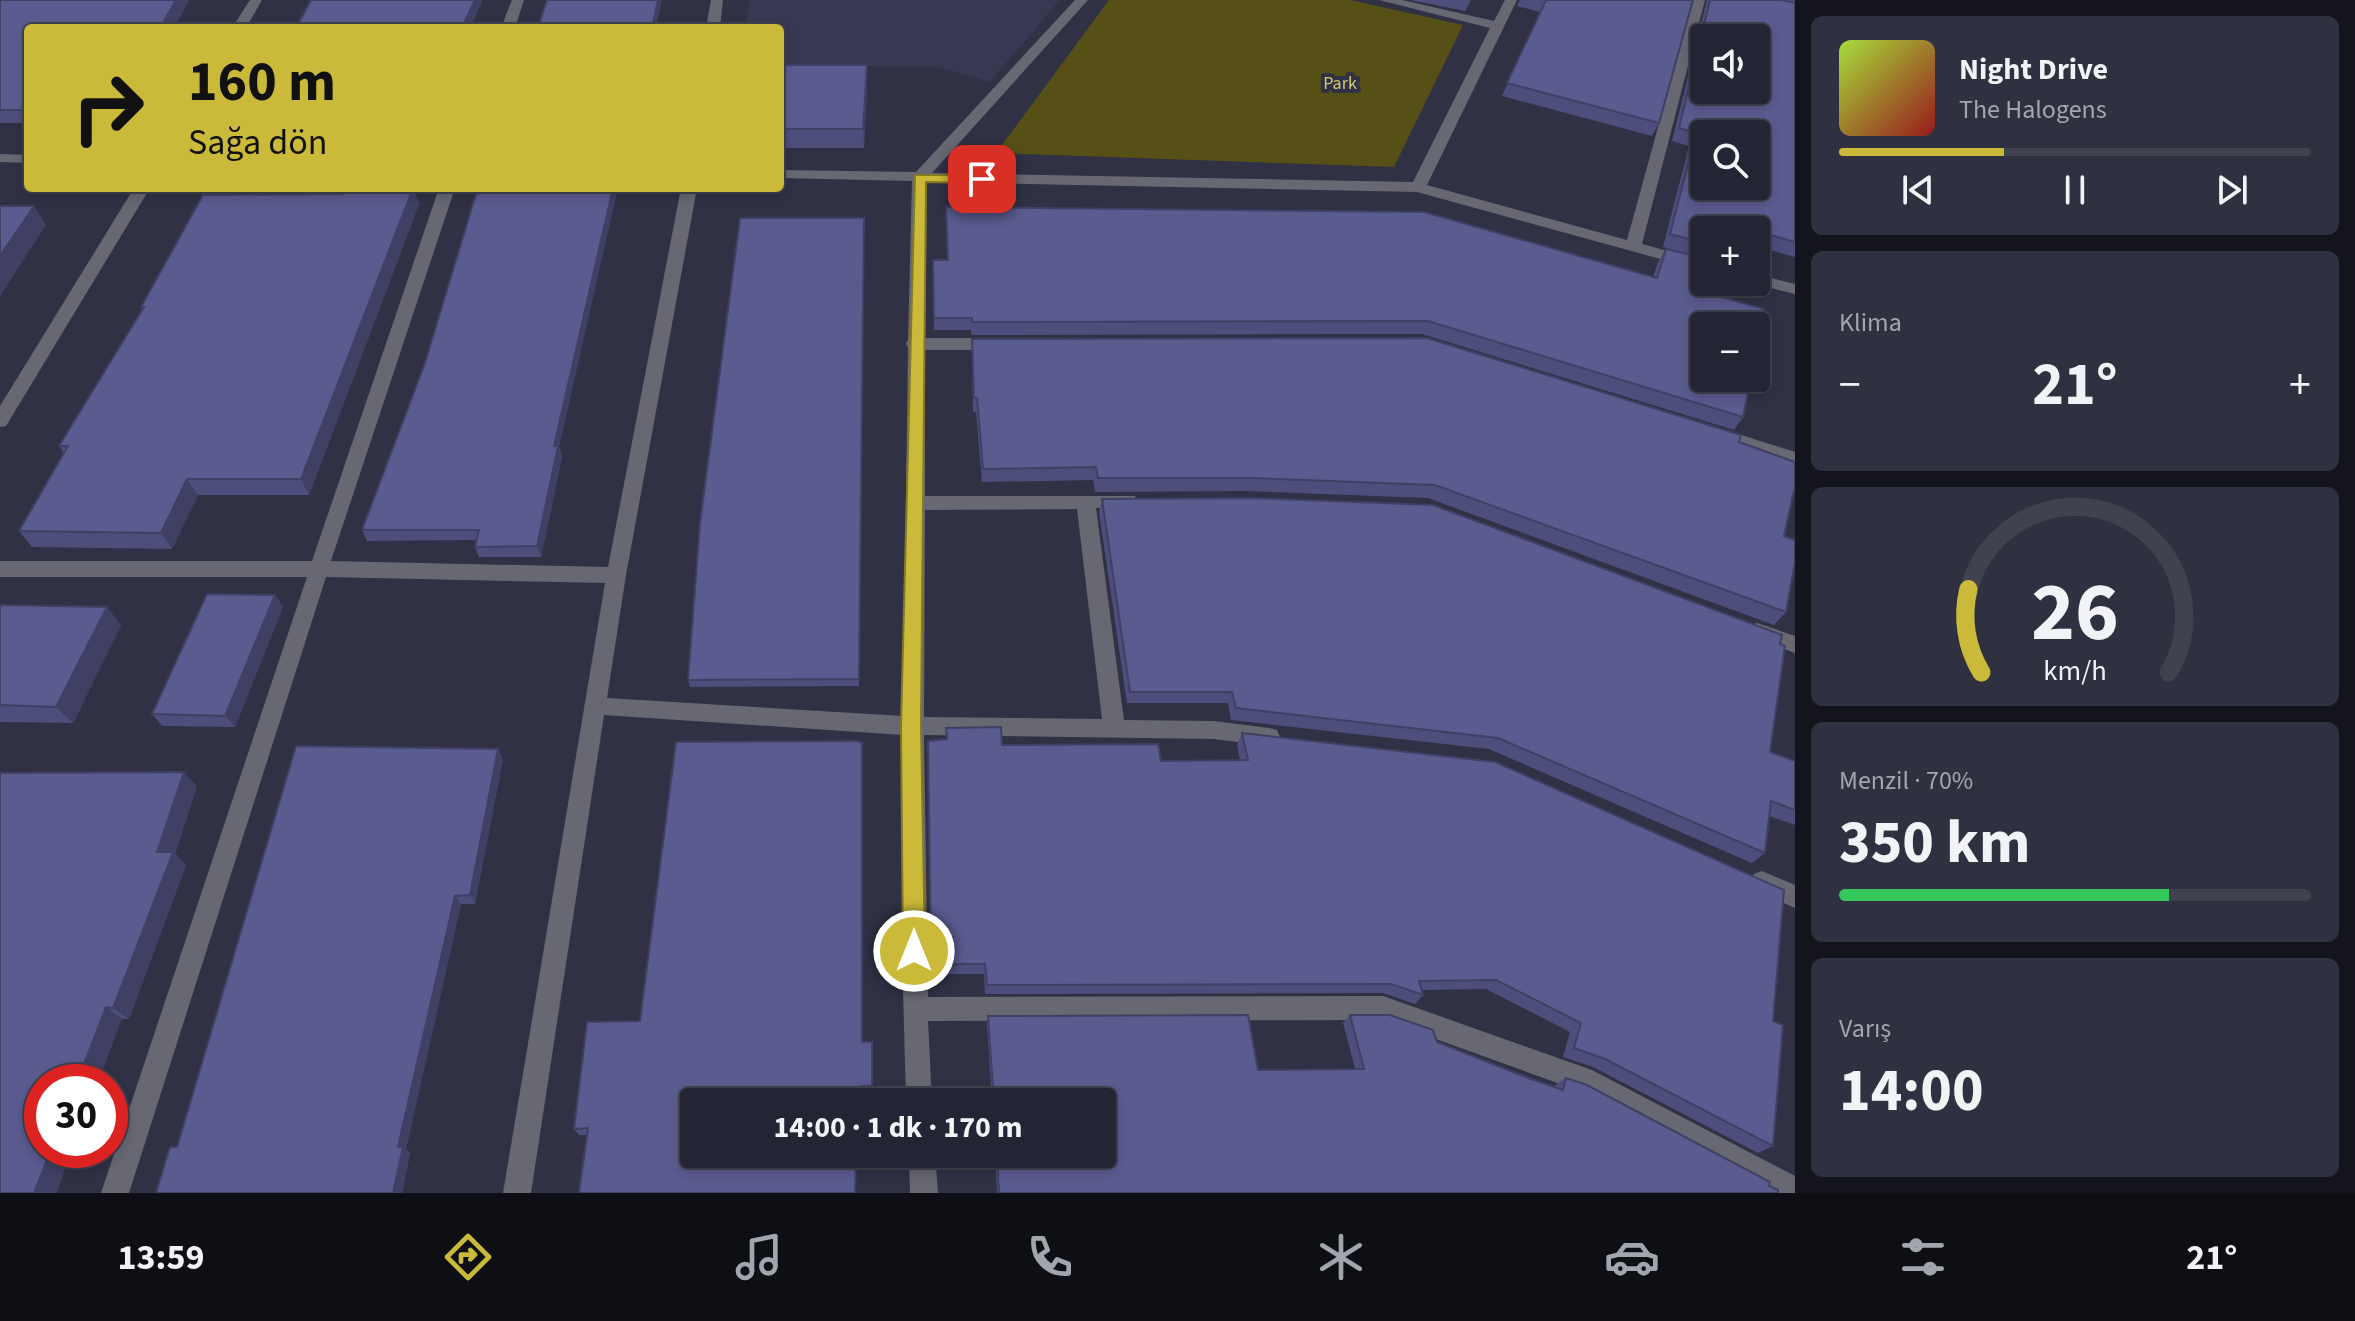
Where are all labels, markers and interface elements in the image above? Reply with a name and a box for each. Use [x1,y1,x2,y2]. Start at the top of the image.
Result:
map controls [1690,24,1770,392]
button: sound [1690,24,1770,104]
text: 160 m [188,43,336,122]
text: Night Drive [1959,48,2108,91]
icon: right [56,56,160,160]
park label: Park [1323,71,1357,96]
text: The Halogens [1959,91,2107,128]
text: Sağa dön [188,117,327,168]
button: search [1690,120,1770,200]
pin [948,145,1016,213]
icon: arrive [960,157,1004,201]
icon: previous [1896,168,1940,212]
icon: pause [2053,168,2097,212]
icon: next [2210,168,2254,212]
button: + [1690,216,1770,296]
text: Klima [1839,304,1902,341]
button: − [1690,312,1770,392]
text: 21° [2032,343,2118,428]
text: − [1839,354,1861,417]
text: + [2289,354,2311,417]
text: 26 [2031,553,2119,671]
text: km/h [2043,651,2107,691]
text: Menzil · 70% [1839,762,1973,799]
text: 350 km [1839,801,2030,886]
position arrow [872,909,956,993]
text: Varış [1839,1010,1891,1047]
text: 14:00 [1839,1049,1984,1134]
speed limit sign: 30 [24,1064,128,1168]
text: 14:00 · 1 dk · 170 m [773,1106,1023,1149]
icon: directions [440,1229,496,1285]
icon: music [731,1229,787,1285]
icon: phone [1022,1229,1078,1285]
icon: climate [1313,1229,1369,1285]
icon: car [1604,1229,1660,1285]
icon: filters [1895,1229,1951,1285]
text: 13:59 [118,1232,204,1283]
text: 21° [2186,1232,2237,1283]

